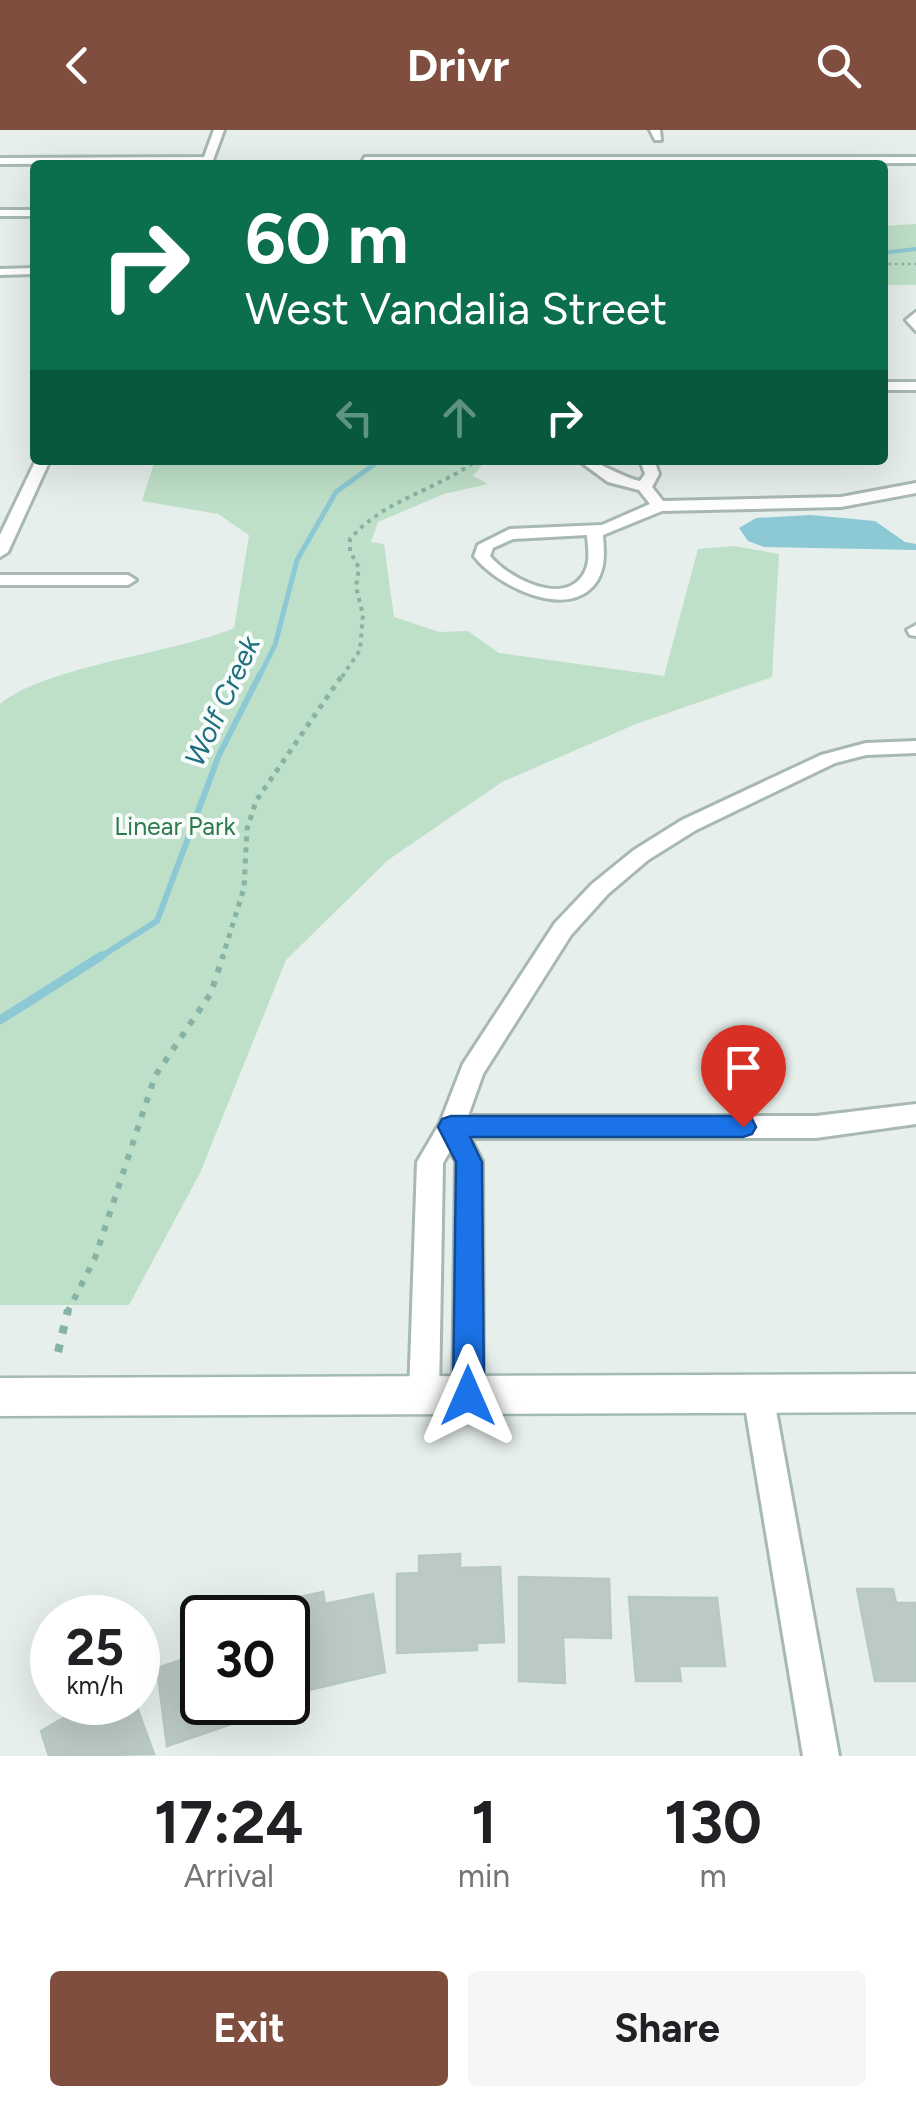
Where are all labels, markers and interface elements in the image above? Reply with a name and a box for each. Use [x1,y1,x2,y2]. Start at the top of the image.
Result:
icon: back [50,38,105,93]
text: Drivr [407,38,509,92]
icon: search [811,38,866,93]
text: 60 m [245,196,409,281]
icon: right [80,200,210,330]
text: West Vandalia Street [245,281,667,335]
icon: left [327,390,382,445]
icon: ahead [432,390,487,445]
icon: right [537,390,592,445]
water label: Wolf Creek [177,629,267,771]
park label: Linear Park [114,811,237,841]
pin [701,1025,786,1128]
icon: arrive [716,1040,771,1095]
position arrow [416,1344,520,1448]
speed limit sign: 30 [180,1595,310,1725]
text: 25 [66,1617,124,1678]
text: km/h [66,1670,124,1700]
text: 17:24 [154,1786,304,1858]
text: 1 [471,1786,497,1858]
text: 130 [664,1786,762,1858]
text: Arrival [184,1857,274,1895]
text: min [458,1857,510,1895]
text: m [699,1857,727,1895]
button: Exit [50,1971,448,2086]
button: Share [468,1971,866,2086]

